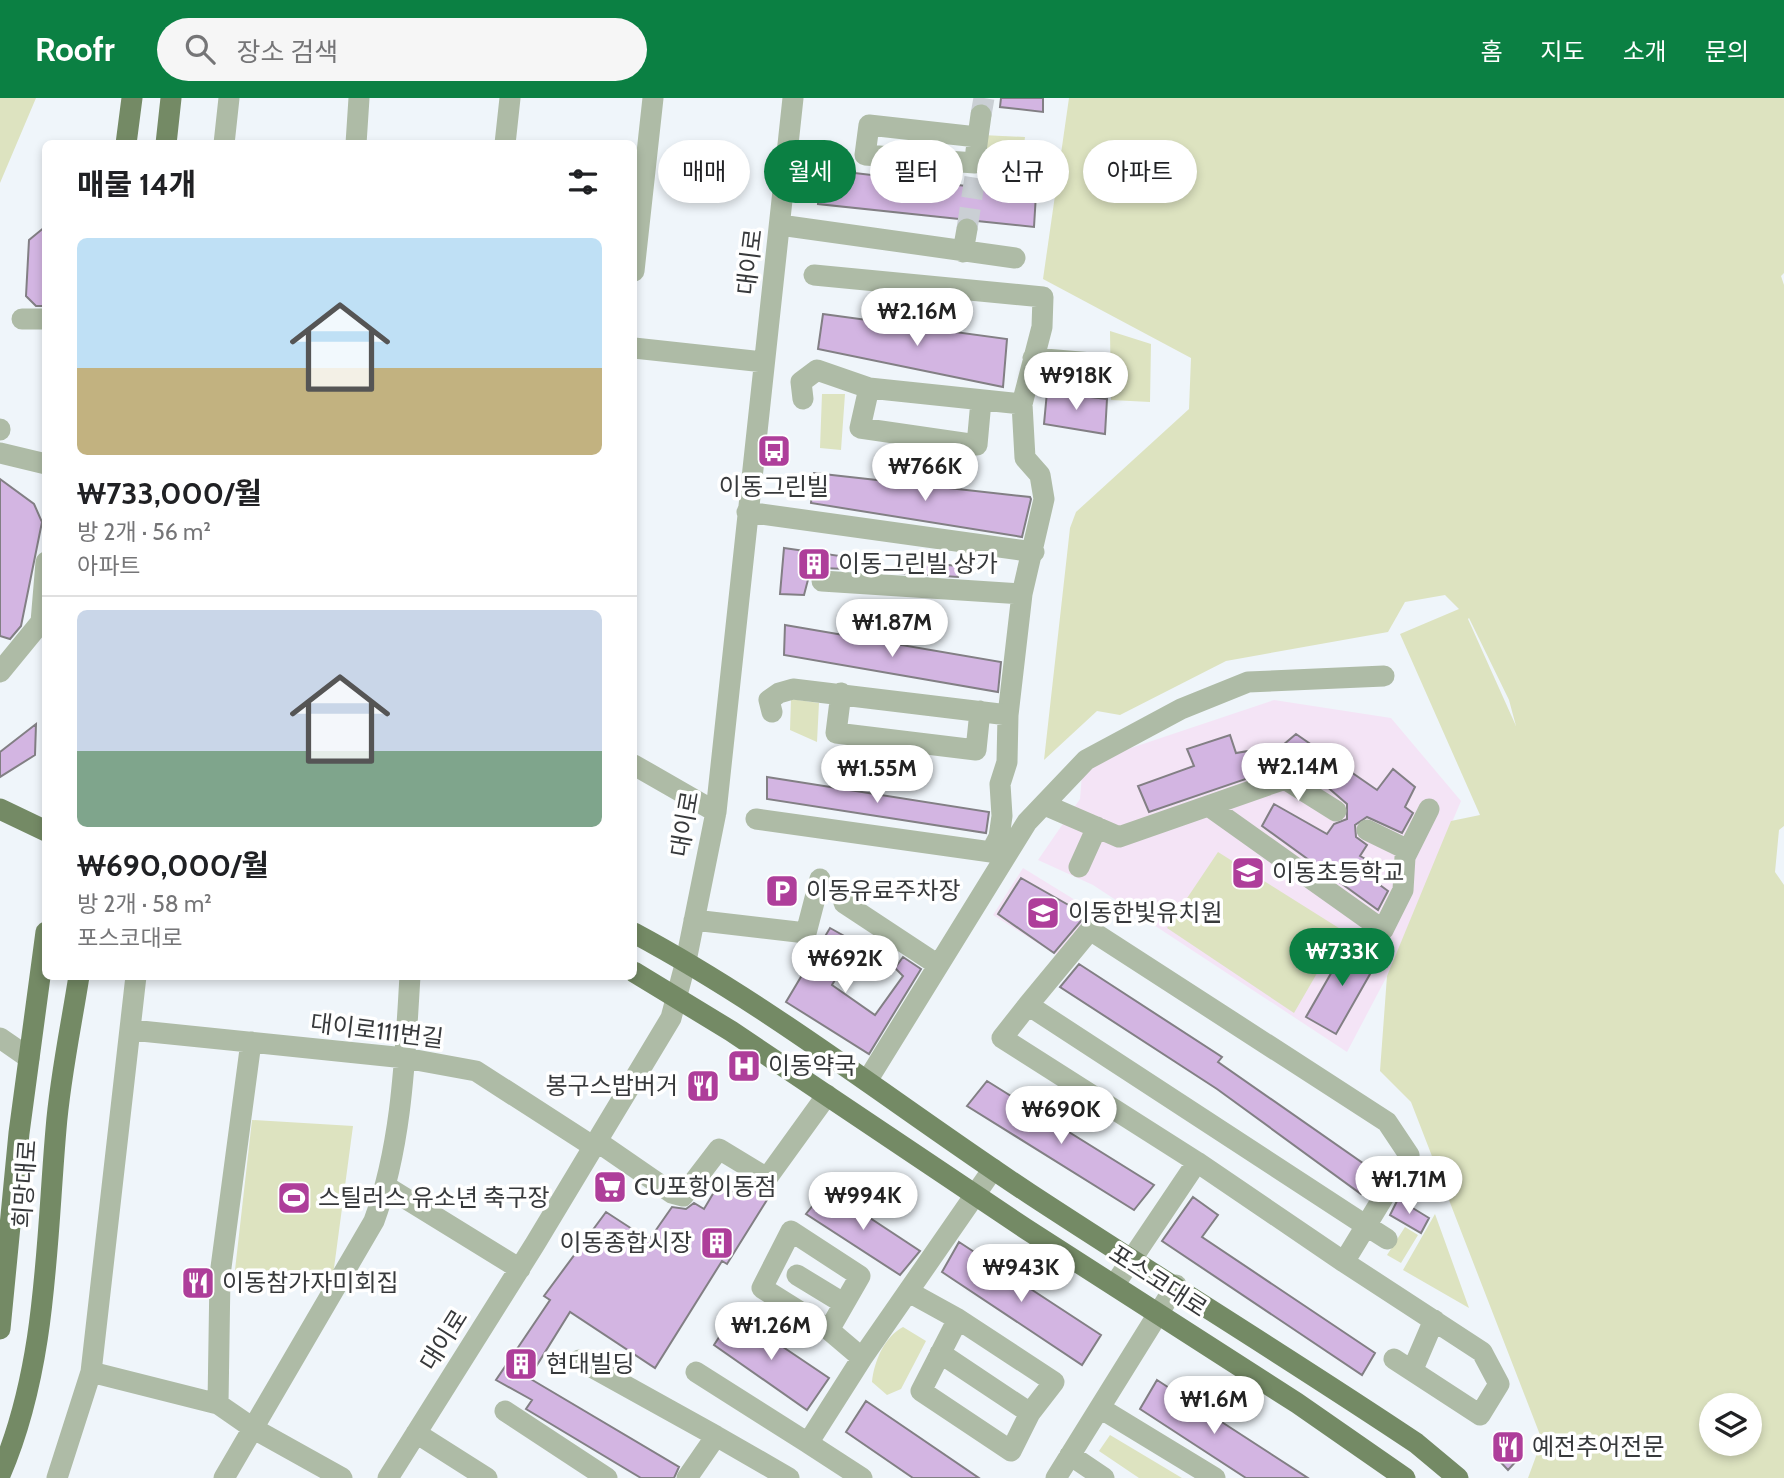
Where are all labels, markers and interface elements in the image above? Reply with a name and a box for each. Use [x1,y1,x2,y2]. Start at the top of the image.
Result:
search box [157,18,647,81]
text: Roofr [35,29,115,69]
icon: search [181,30,219,68]
text: 장소 검색 [237,36,338,68]
text: 홈 [1480,37,1502,66]
text: 지도 [1540,37,1585,66]
text: 소개 [1623,37,1667,66]
text: 문의 [1705,37,1749,66]
chip: 매매 [658,140,750,203]
chip: 월세 [764,140,856,203]
chip: 필터 [870,140,963,203]
chip: 신규 [977,140,1069,203]
chip: 아파트 [1083,140,1197,203]
icon: filters [564,163,602,201]
text: 매물 14개 [77,166,196,203]
street label: 대이로 [731,227,768,297]
icon: home [277,284,403,410]
pin: ₩2.16M [860,288,974,348]
text: ₩2.16M [877,297,957,325]
pin: ₩918K [1027,352,1125,412]
text: ₩918K [1040,361,1112,389]
bus stop icon: 이동그린빌 [755,432,793,470]
pin: ₩766K [876,444,974,503]
text: ₩766K [888,452,962,480]
place label: 이동그린빌 [719,472,829,501]
text: ₩733,000/월 [77,475,262,512]
text: 방 2개 · 56 m² [77,518,211,546]
building icon: 이동그린빌 상가 [795,545,833,583]
place label: 이동그린빌 상가 [838,549,998,578]
text: 아파트 [77,552,140,580]
pin: ₩1.87M [835,600,949,659]
text: ₩1.87M [852,608,932,636]
icon: home [277,656,403,782]
pin: ₩2.14M [1241,744,1355,803]
pin: ₩1.55M [820,746,934,805]
text: ₩2.14M [1257,752,1339,780]
text: ₩1.55M [837,754,917,782]
street label: 대이로 [664,789,705,859]
text: ₩690,000/월 [77,847,269,884]
school or university icon: 이동초등학교 [1229,854,1267,892]
place label: 이동초등학교 [1272,858,1404,887]
parking icon: 이동유료주차장 [763,872,801,910]
place label: 이동유료주차장 [806,876,961,905]
text: 방 2개 · 58 m² [77,890,212,918]
school or university icon: 이동한빛유치원 [1024,894,1062,932]
place label: 이동한빛유치원 [1068,898,1223,927]
text: 포스코대로 [77,924,183,952]
pin: ₩733K [1293,928,1391,988]
pin: ₩692K [796,936,894,995]
text: ₩733K [1305,937,1379,965]
text: ₩692K [808,944,882,972]
street label: 대이로111번길 [309,1008,445,1053]
hospital icon: 이동약국 [725,1047,763,1085]
place label: 이동약국 [768,1051,856,1080]
restaurant icon: 봉구스밥버거 [684,1067,722,1105]
place label: 봉구스밥버거 [546,1071,678,1100]
pin: ₩690K [1012,1086,1110,1146]
text: ₩690K [1022,1095,1100,1123]
street label: 희망대로 [7,1139,42,1229]
pin: ₩1.71M [1352,1156,1466,1216]
text: ₩1.71M [1371,1165,1447,1193]
supermarket icon: CU포항이동점 [591,1168,629,1206]
place label: CU포항이동점 [634,1172,777,1201]
pin: ₩994K [814,1172,912,1232]
sports icon: 스틸러스 유소년 축구장 [275,1179,313,1217]
text: ₩994K [825,1181,901,1209]
place label: 스틸러스 유소년 축구장 [318,1183,550,1212]
building icon: 이동종합시장 [698,1224,736,1262]
place label: 이동종합시장 [560,1228,692,1257]
street label: 포스코대로 [1104,1238,1212,1323]
pin: ₩943K [972,1244,1070,1304]
text: ₩943K [983,1253,1059,1281]
restaurant icon: 이동참가자미회집 [179,1264,217,1302]
place label: 이동참가자미회집 [222,1268,399,1297]
pin: ₩1.26M [714,1302,828,1362]
street label: 대이로 [414,1304,473,1376]
text: ₩1.26M [731,1311,811,1339]
building icon: 현대빌딩 [502,1345,540,1383]
place label: 현대빌딩 [546,1349,634,1378]
pin: ₩1.6M [1165,1376,1263,1436]
text: ₩1.6M [1180,1385,1248,1413]
map controls [1699,1393,1762,1456]
button: layers [1699,1393,1762,1456]
restaurant icon: 예전추어전문 [1489,1428,1527,1466]
place label: 예전추어전문 [1532,1432,1664,1461]

